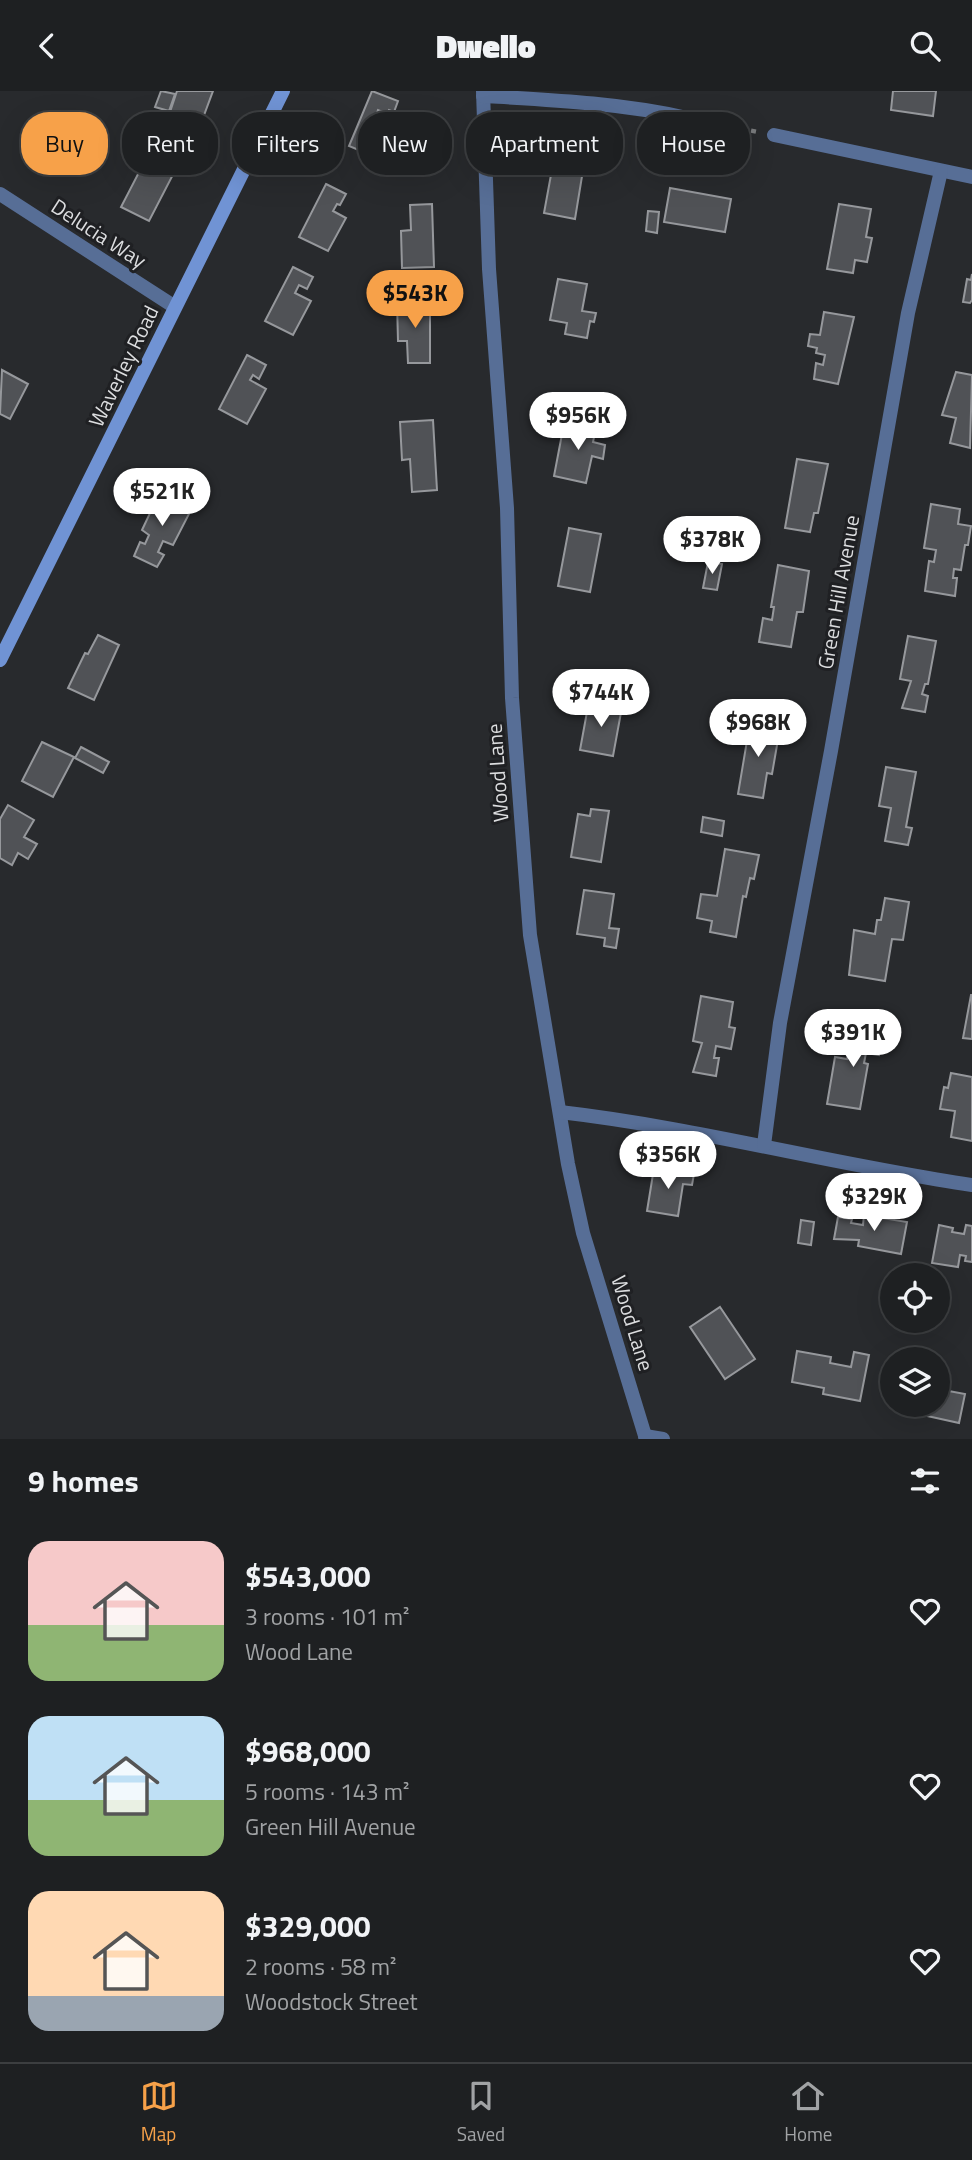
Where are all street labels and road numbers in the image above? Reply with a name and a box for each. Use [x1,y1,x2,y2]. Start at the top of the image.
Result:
street label: Delucia Way [45,190,153,276]
street label: Waverley Road [80,300,166,432]
street label: Green Hill Avenue [809,512,867,672]
street label: Wood Lane [478,723,516,823]
street label: Wood Lane [603,1271,663,1375]

